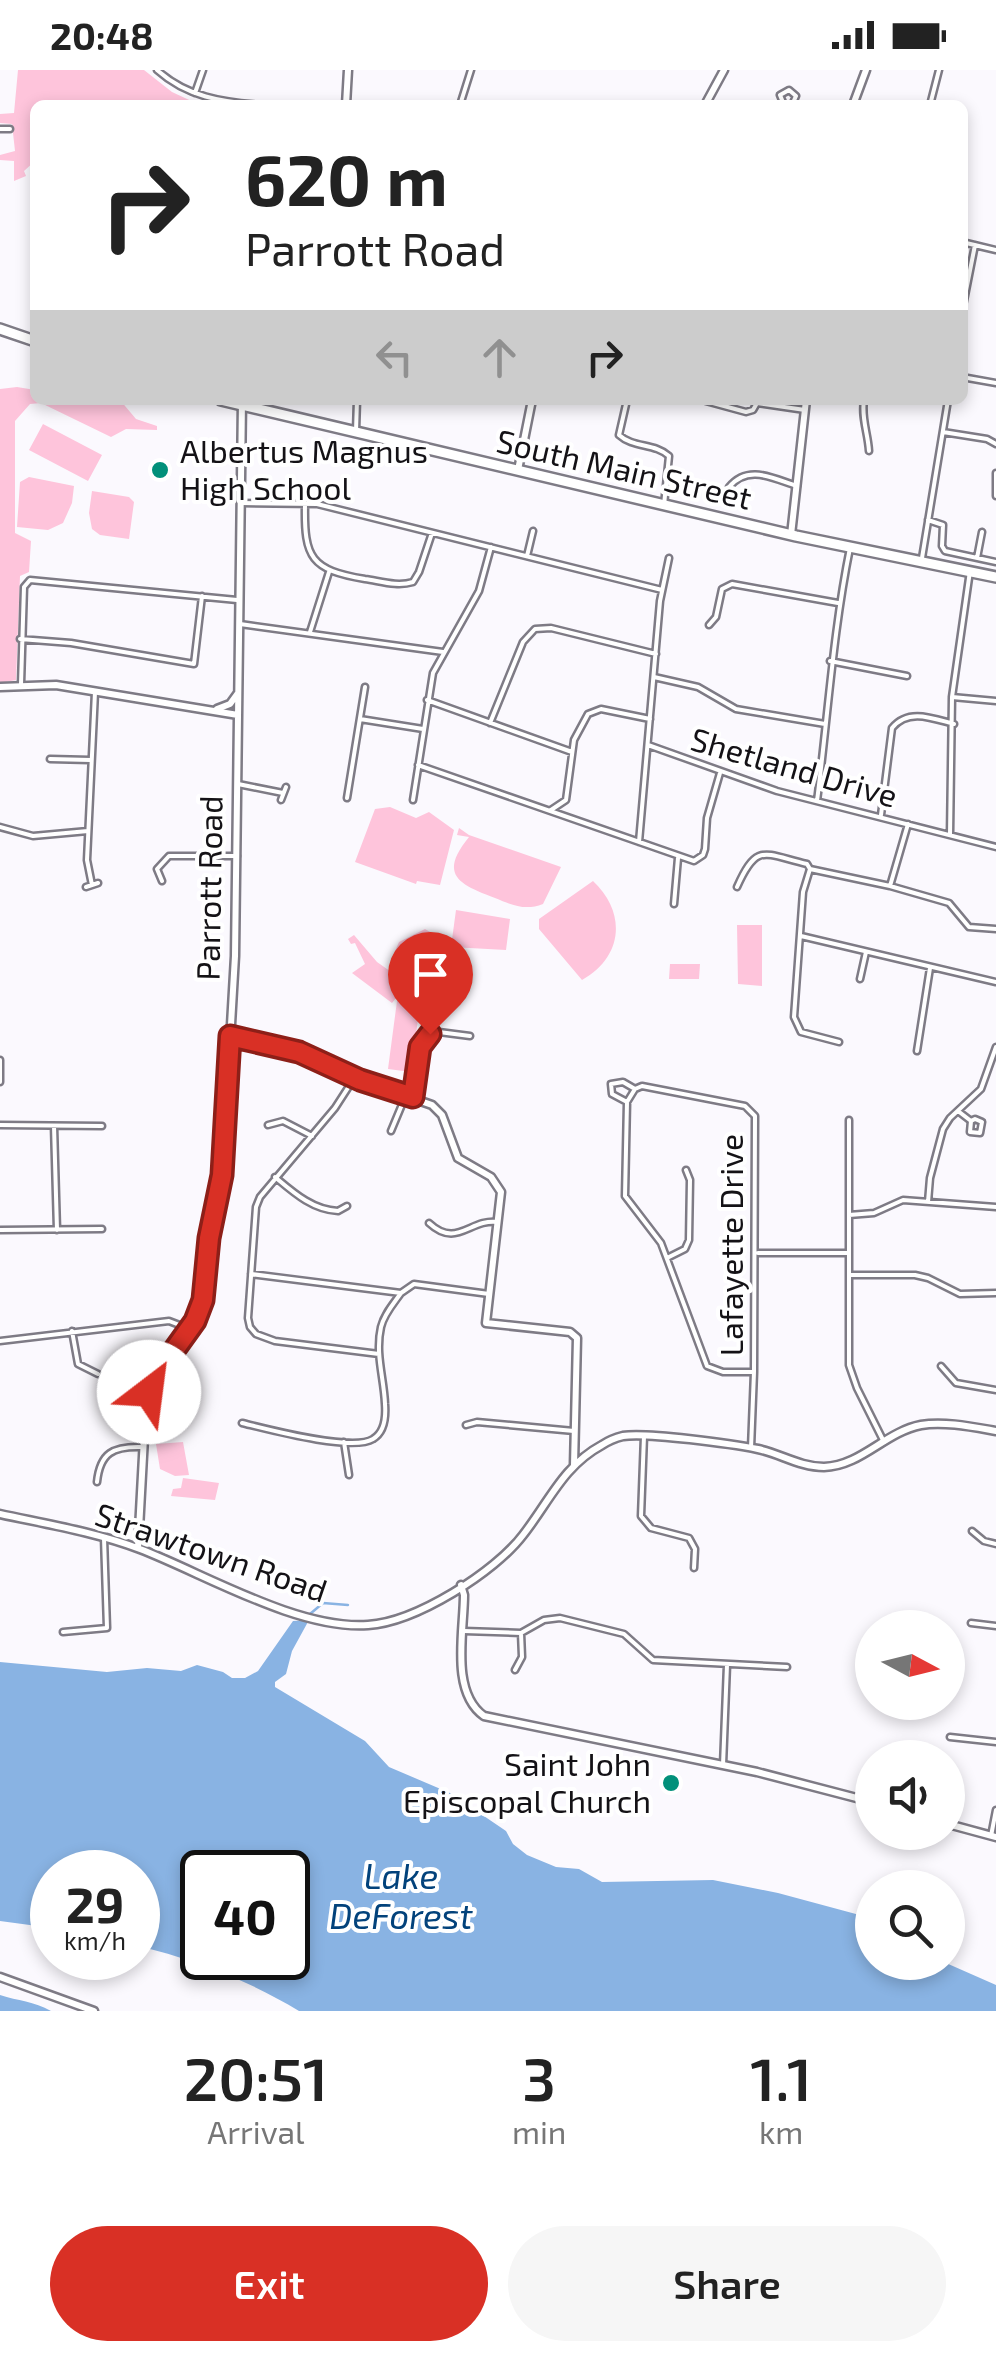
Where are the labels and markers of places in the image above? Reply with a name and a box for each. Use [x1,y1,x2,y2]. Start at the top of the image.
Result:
place label: Albertus Magnus High School [180,431,428,506]
marker: Albertus Magnus High School [149,459,171,481]
pin [388,932,473,1035]
place label: Saint John Episcopal Church [403,1744,651,1819]
marker: Saint John Episcopal Church [660,1772,682,1794]

